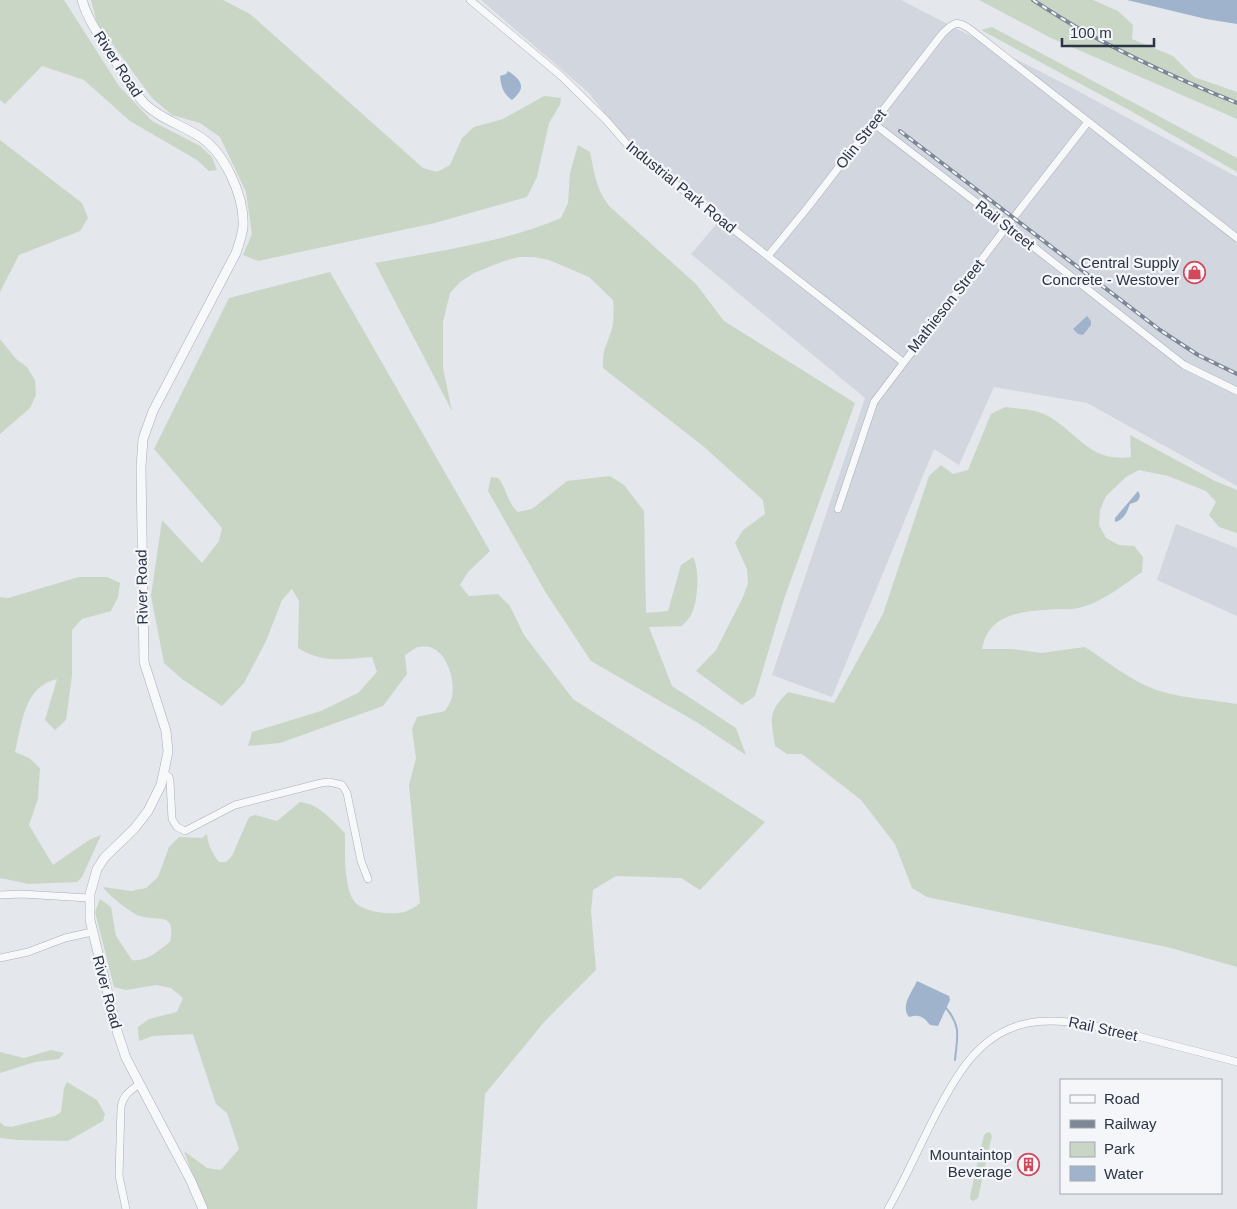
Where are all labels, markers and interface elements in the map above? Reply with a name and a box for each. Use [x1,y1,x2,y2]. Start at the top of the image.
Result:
scale bar [1062,15,1154,47]
text: 100 m [1070,24,1112,41]
street label: River Road [91,28,146,100]
street label: Olin Street [832,105,890,172]
street label: Industrial Park Road [623,137,739,236]
street label: Rail Street [972,196,1039,253]
place label: Central Supply Concrete - Westover [1042,254,1179,288]
street label: Mathieson Street [904,255,988,356]
shop icon: Central Supply Concrete - Westover [1183,260,1207,284]
street label: River Road [132,549,151,625]
street label: River Road [90,953,125,1030]
street label: Rail Street [1067,1013,1140,1044]
legend [1060,1079,1222,1194]
text: Road [1104,1090,1140,1107]
text: Railway [1104,1115,1157,1132]
text: Park [1104,1140,1135,1157]
place label: Mountaintop Beverage [929,1146,1012,1180]
building icon: Mountaintop Beverage [1016,1152,1040,1176]
text: Water [1104,1165,1143,1182]

